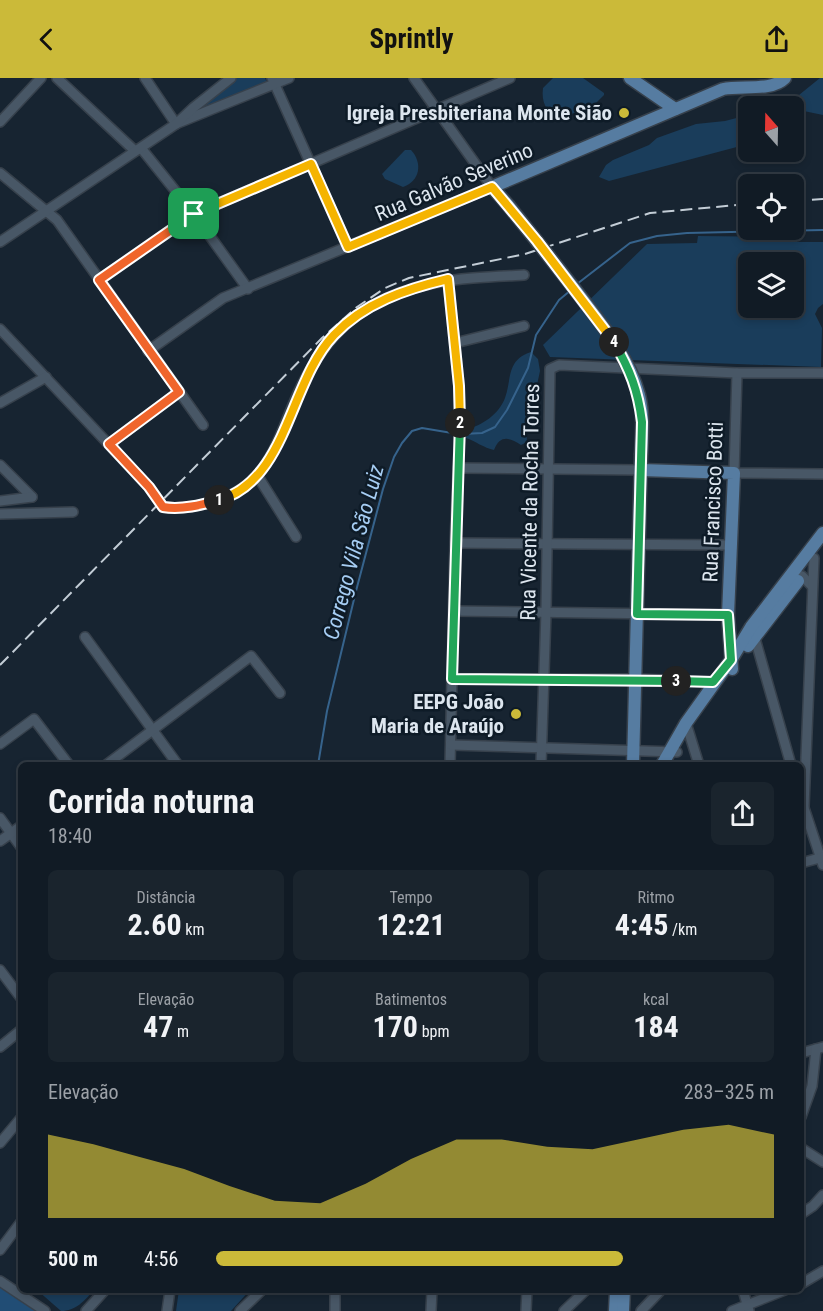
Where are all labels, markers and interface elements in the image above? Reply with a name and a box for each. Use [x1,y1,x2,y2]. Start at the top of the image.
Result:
icon: back [30,23,63,56]
text: Sprintly [369,23,454,55]
icon: share [760,23,793,56]
north arrow [738,96,804,162]
map controls [738,96,804,318]
place label: Igreja Presbiteriana Monte Sião [346,101,612,125]
marker: Igreja Presbiteriana Monte Sião [617,106,631,120]
street label: Rua Galvão Severino [372,138,536,226]
button: locate [738,174,804,240]
pin [168,188,219,239]
icon: arrive [177,197,210,230]
button: layers [738,252,804,318]
pin: 4 [599,327,629,357]
text: 4 [610,332,618,351]
street label: Rua Vicente da Rocha Torres [516,383,544,621]
pin: 2 [445,408,475,438]
text: 2 [456,413,464,432]
street label: Rua Francisco Botti [698,421,728,583]
water label: Corrego Vila São Luiz [318,461,389,642]
pin: 1 [204,485,234,515]
text: 1 [215,490,223,509]
pin: 3 [661,666,691,696]
text: 3 [672,671,680,690]
place label: EEPG João Maria de Araújo [371,690,504,738]
marker: EEPG João Maria de Araújo [509,707,523,721]
text: Corrida noturna [48,782,255,821]
button: share [711,782,774,845]
text: 18:40 [48,824,92,848]
text: Distância [137,888,195,907]
text: Tempo [389,888,433,907]
text: Ritmo [638,888,674,907]
text: 2.60 [127,907,182,942]
text: 12:21 [377,907,445,942]
text: 4:45 [615,907,668,942]
text: km [182,920,205,939]
text: /km [668,920,697,939]
text: Elevação [138,990,194,1009]
text: Batimentos [375,990,447,1009]
text: kcal [643,990,669,1009]
text: 47 [143,1009,173,1044]
text: 170 [373,1009,418,1044]
text: 184 [633,1009,679,1044]
text: m [173,1022,189,1041]
text: bpm [418,1022,449,1041]
text: Elevação [48,1080,119,1104]
text: 283–325 m [684,1080,774,1104]
text: 500 m [48,1247,98,1271]
text: 4:56 [144,1247,178,1271]

